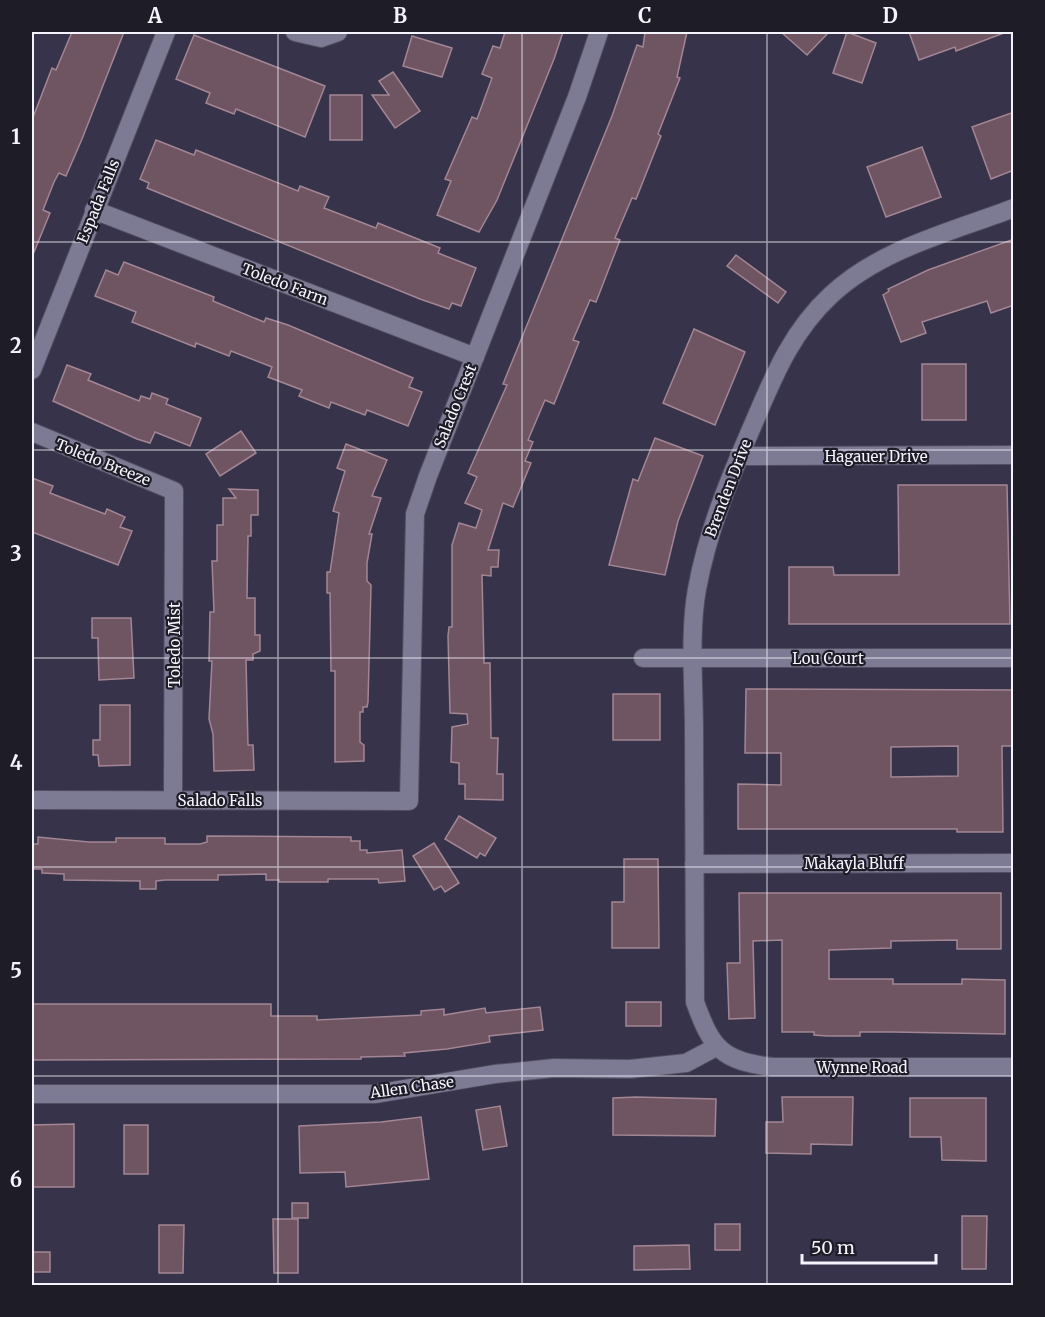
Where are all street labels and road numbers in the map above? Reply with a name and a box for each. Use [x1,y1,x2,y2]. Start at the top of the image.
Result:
street label: Espada Falls [73,156,123,246]
street label: Toledo Farm [239,259,331,309]
street label: Salado Crest [430,361,480,451]
street label: Toledo Breeze [53,434,154,490]
street label: Brenden Drive [701,436,755,540]
street label: Hagauer Drive [824,447,928,466]
street label: Toledo Mist [165,602,184,688]
street label: Lou Court [792,649,864,668]
street label: Salado Falls [178,791,262,810]
street label: Makayla Bluff [804,854,905,873]
street label: Wynne Road [815,1058,908,1077]
street label: Allen Chase [368,1072,455,1102]

